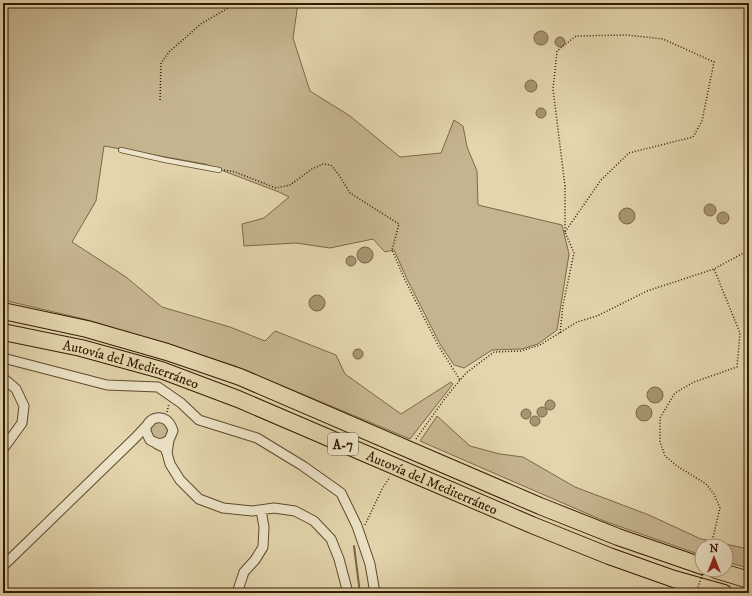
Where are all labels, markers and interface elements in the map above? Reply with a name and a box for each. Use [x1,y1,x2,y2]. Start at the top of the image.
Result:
street label: Autovía del Mediterráneo [61,336,201,394]
road number: A-7 [328,433,358,455]
street label: Autovía del Mediterráneo [363,447,500,519]
north arrow [694,538,734,578]
text: N [709,542,719,556]

